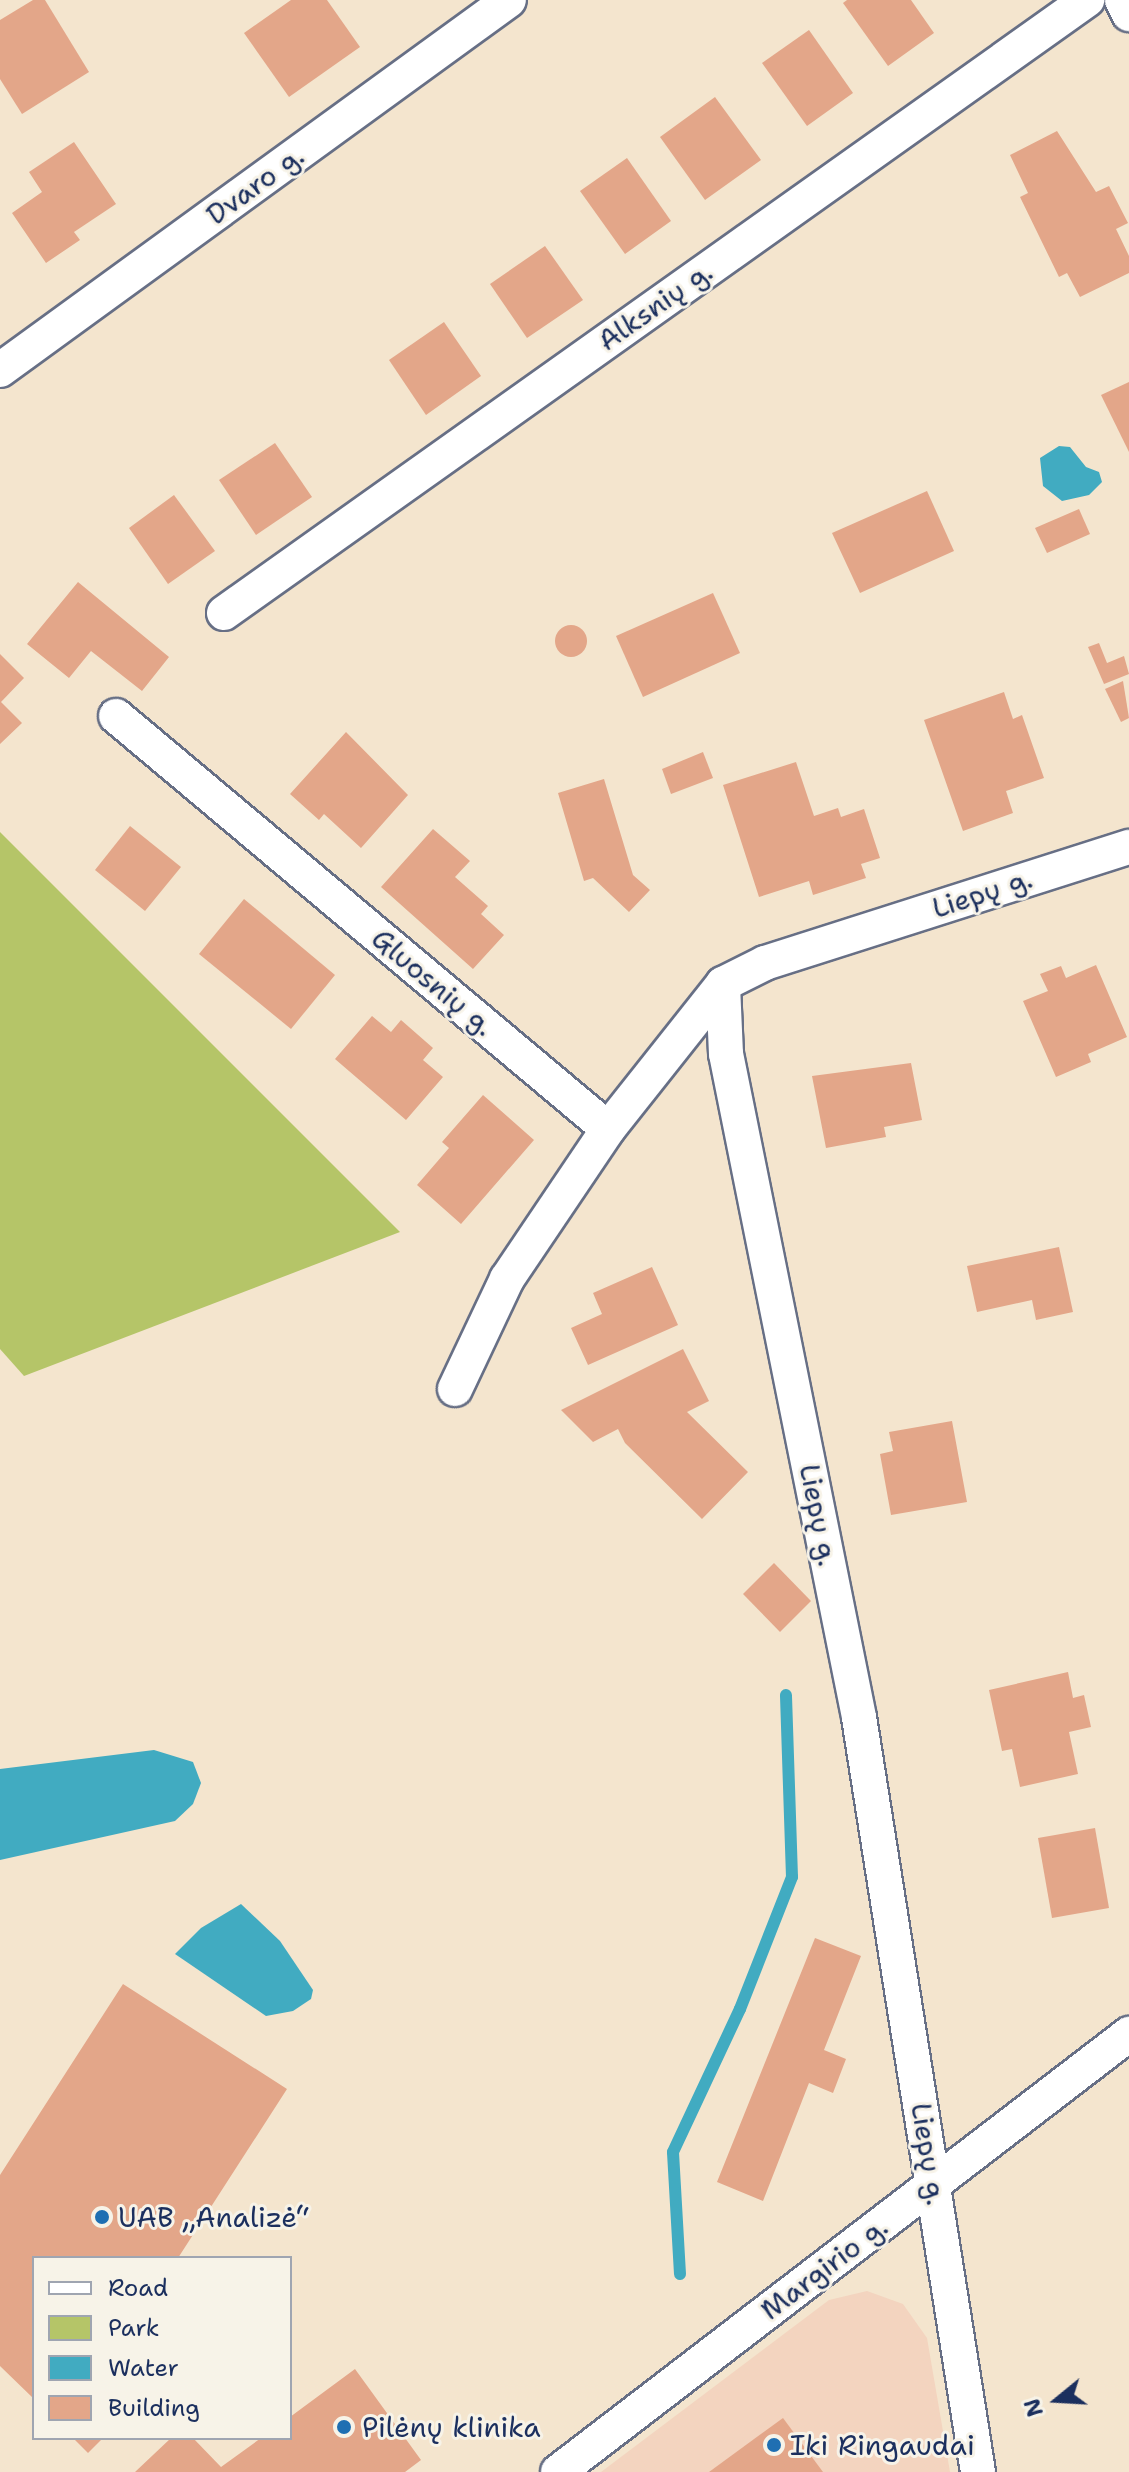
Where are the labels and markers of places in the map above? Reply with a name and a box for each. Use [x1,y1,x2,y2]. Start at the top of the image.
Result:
place label: UAB „Analizė“ [118,2200,309,2234]
marker: UAB „Analizė“ [93,2208,111,2226]
place label: Pilėnų klinika [362,2410,541,2444]
marker: Pilėnų klinika [333,2416,355,2438]
place label: Iki Ringaudai [790,2428,975,2462]
marker: Iki Ringaudai [765,2436,783,2454]

